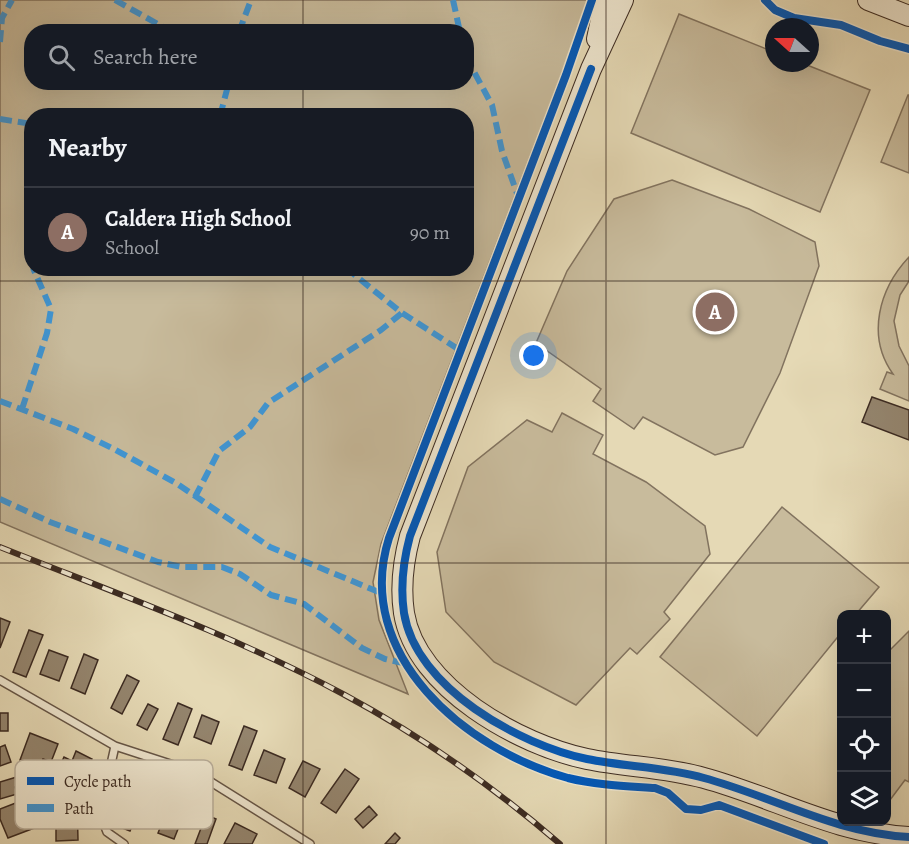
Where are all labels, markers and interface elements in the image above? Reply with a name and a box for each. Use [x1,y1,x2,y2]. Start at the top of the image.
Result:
north arrow [765,18,819,72]
search box [24,24,474,90]
icon: search [45,41,78,74]
text: Search here [93,42,198,72]
text: Nearby [48,130,127,165]
text: Caldera High School [105,204,291,234]
text: A [61,219,74,246]
text: 90 m [410,219,450,246]
text: School [105,234,159,261]
pin: A [696,290,734,334]
your location [519,341,548,370]
map controls [837,610,891,826]
button: + [837,610,891,664]
button: − [837,664,891,718]
button: locate [837,718,891,772]
legend [15,760,213,829]
text: Cycle path [64,771,132,793]
button: layers [837,772,891,826]
text: Path [64,798,94,820]

